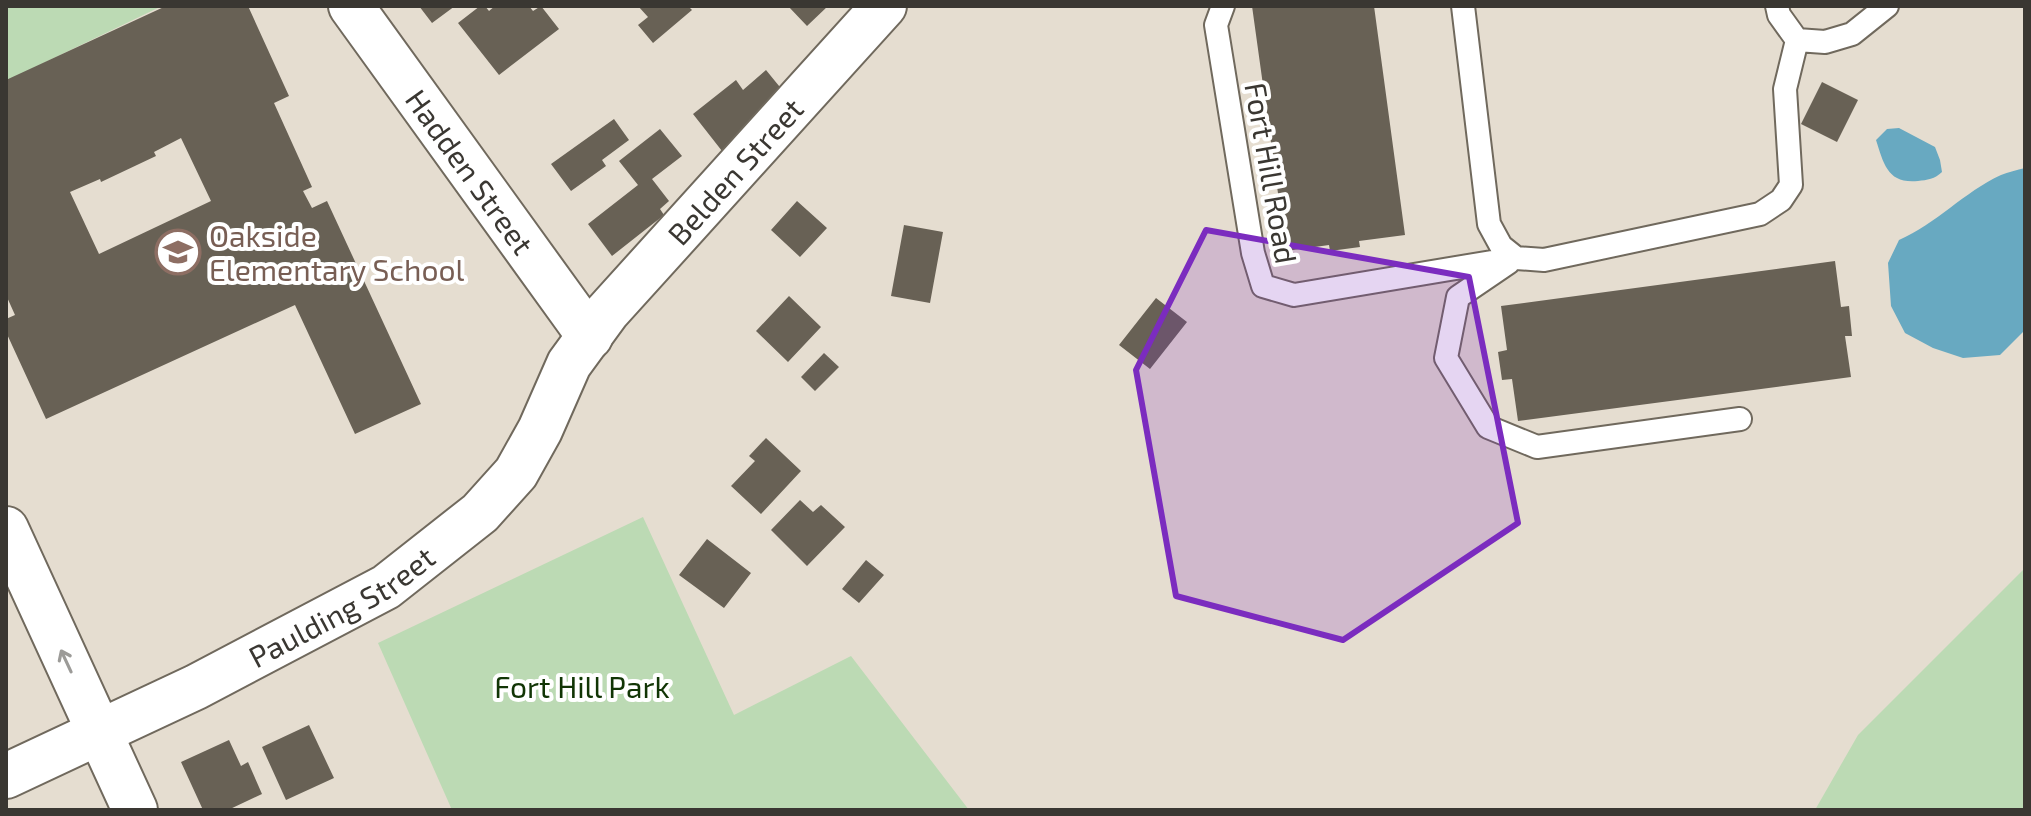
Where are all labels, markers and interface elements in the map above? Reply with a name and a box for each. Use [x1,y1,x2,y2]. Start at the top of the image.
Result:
street label: Fort Hill Road [1238,80,1306,266]
street label: Hadden Street [399,82,542,261]
street label: Belden Street [659,90,810,251]
place label: Oakside Elementary School [209,217,464,287]
school or university icon: Oakside Elementary School [154,228,202,276]
street label: Paulding Street [242,538,441,674]
one-way arrow [58,649,73,674]
park label: Fort Hill Park [494,668,670,704]

